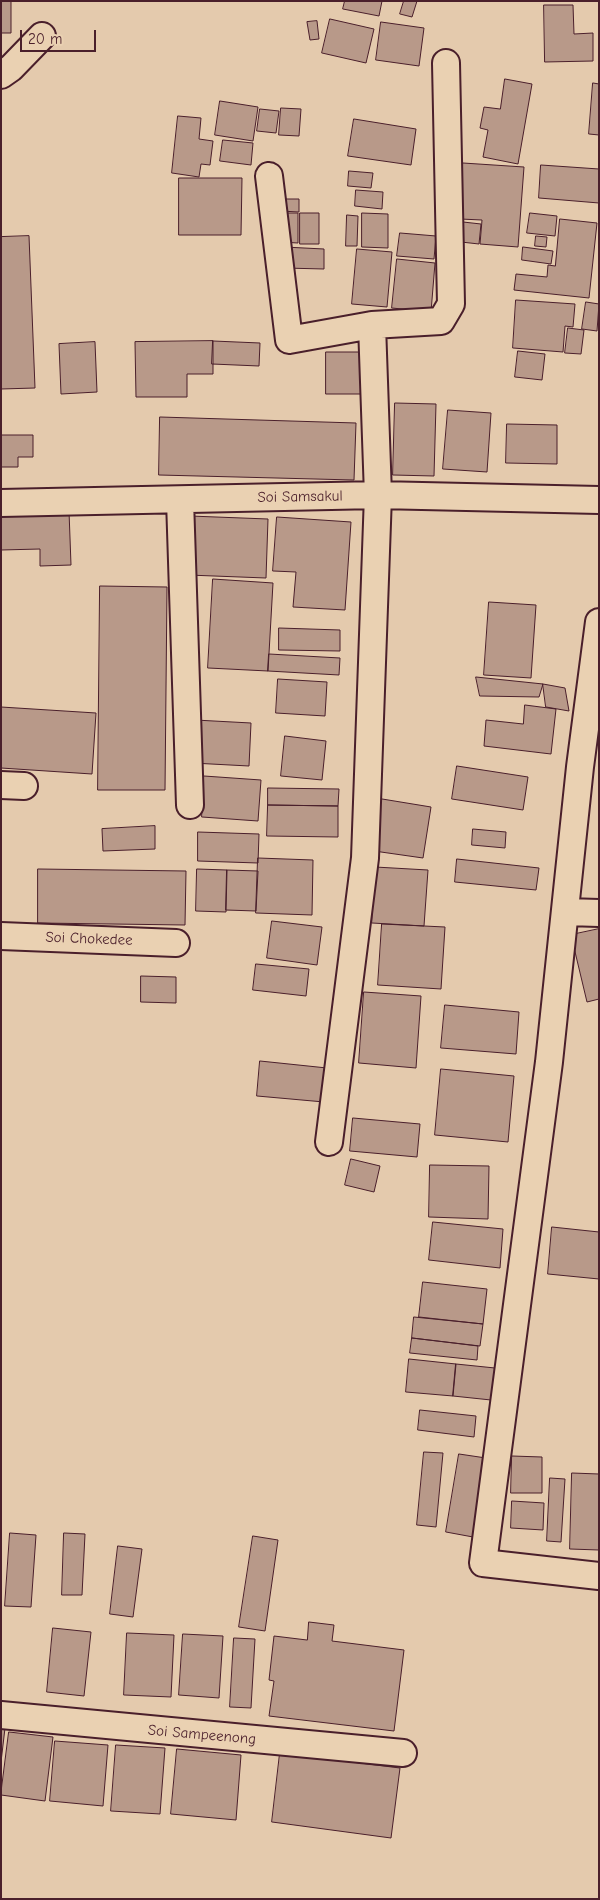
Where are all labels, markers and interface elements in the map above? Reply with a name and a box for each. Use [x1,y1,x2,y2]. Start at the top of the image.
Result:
scale bar [22,20,99,52]
text: 20 m [28,30,62,48]
street label: Soi Samsakul [257,487,343,507]
street label: Soi Chokedee [45,928,133,950]
street label: Soi Sampeenong [147,1721,257,1749]

